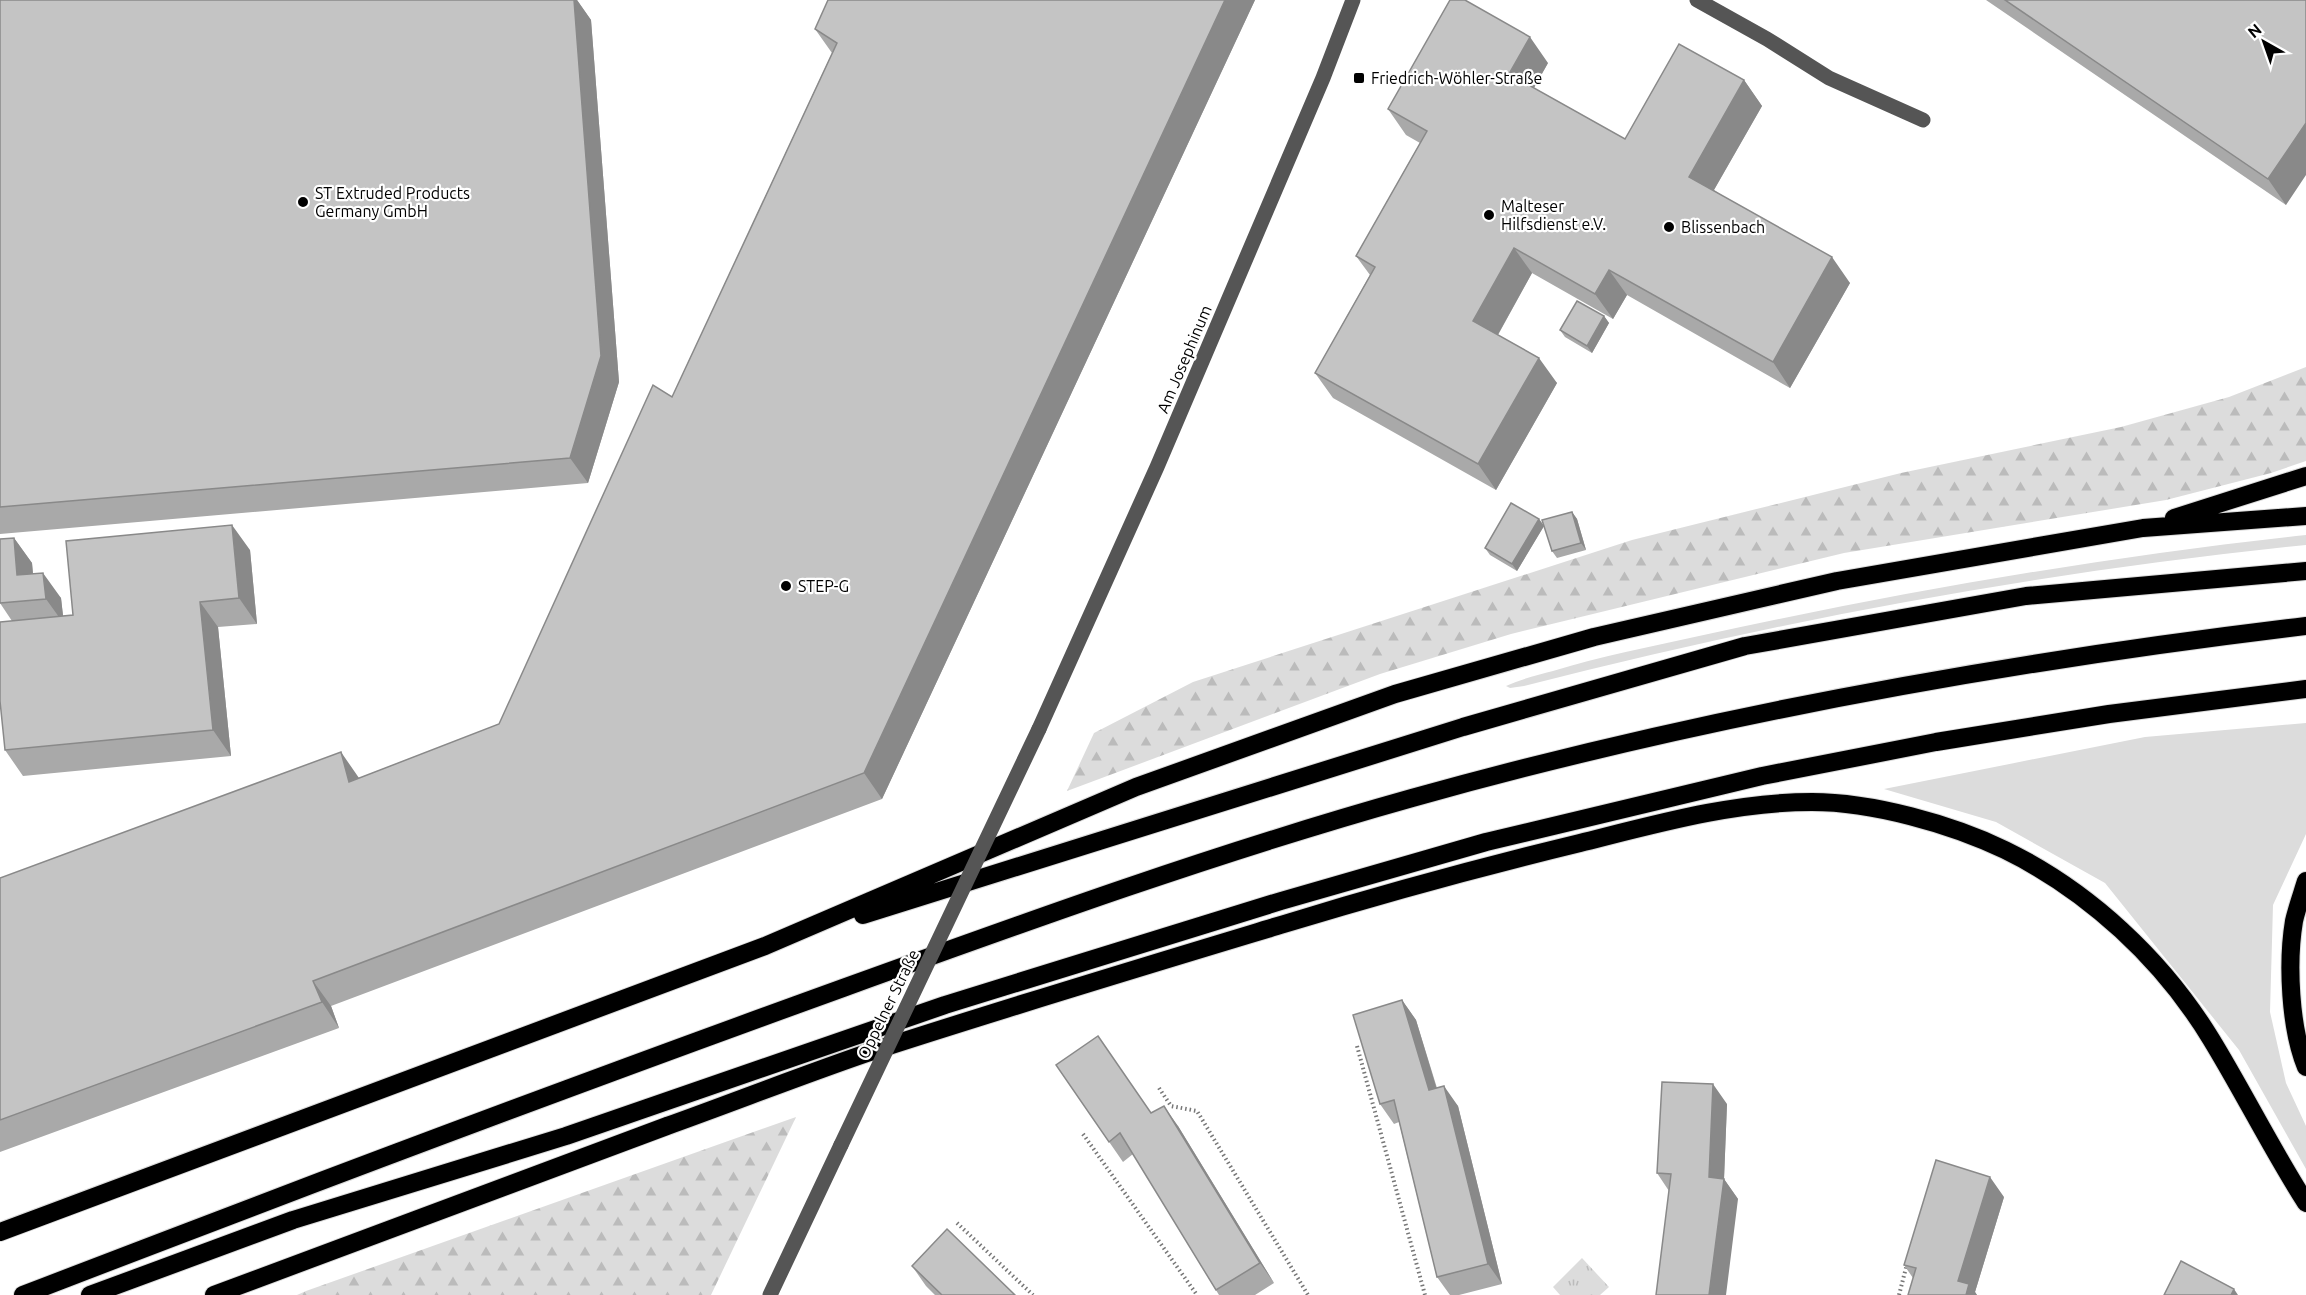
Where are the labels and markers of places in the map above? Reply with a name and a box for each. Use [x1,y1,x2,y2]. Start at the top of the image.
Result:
place label: Friedrich-Wöhler-Straße [1371,69,1542,87]
marker: Friedrich-Wöhler-Straße [1352,71,1366,85]
place label: ST Extruded Products Germany GmbH [315,184,470,220]
marker: ST Extruded Products Germany GmbH [296,195,310,209]
place label: Malteser Hilfsdienst e.V. [1501,197,1606,233]
marker: Malteser Hilfsdienst e.V. [1482,208,1496,222]
place label: Blissenbach [1681,218,1765,236]
marker: Blissenbach [1662,220,1676,234]
place label: STEP-G [798,577,849,595]
marker: STEP-G [779,579,793,593]

